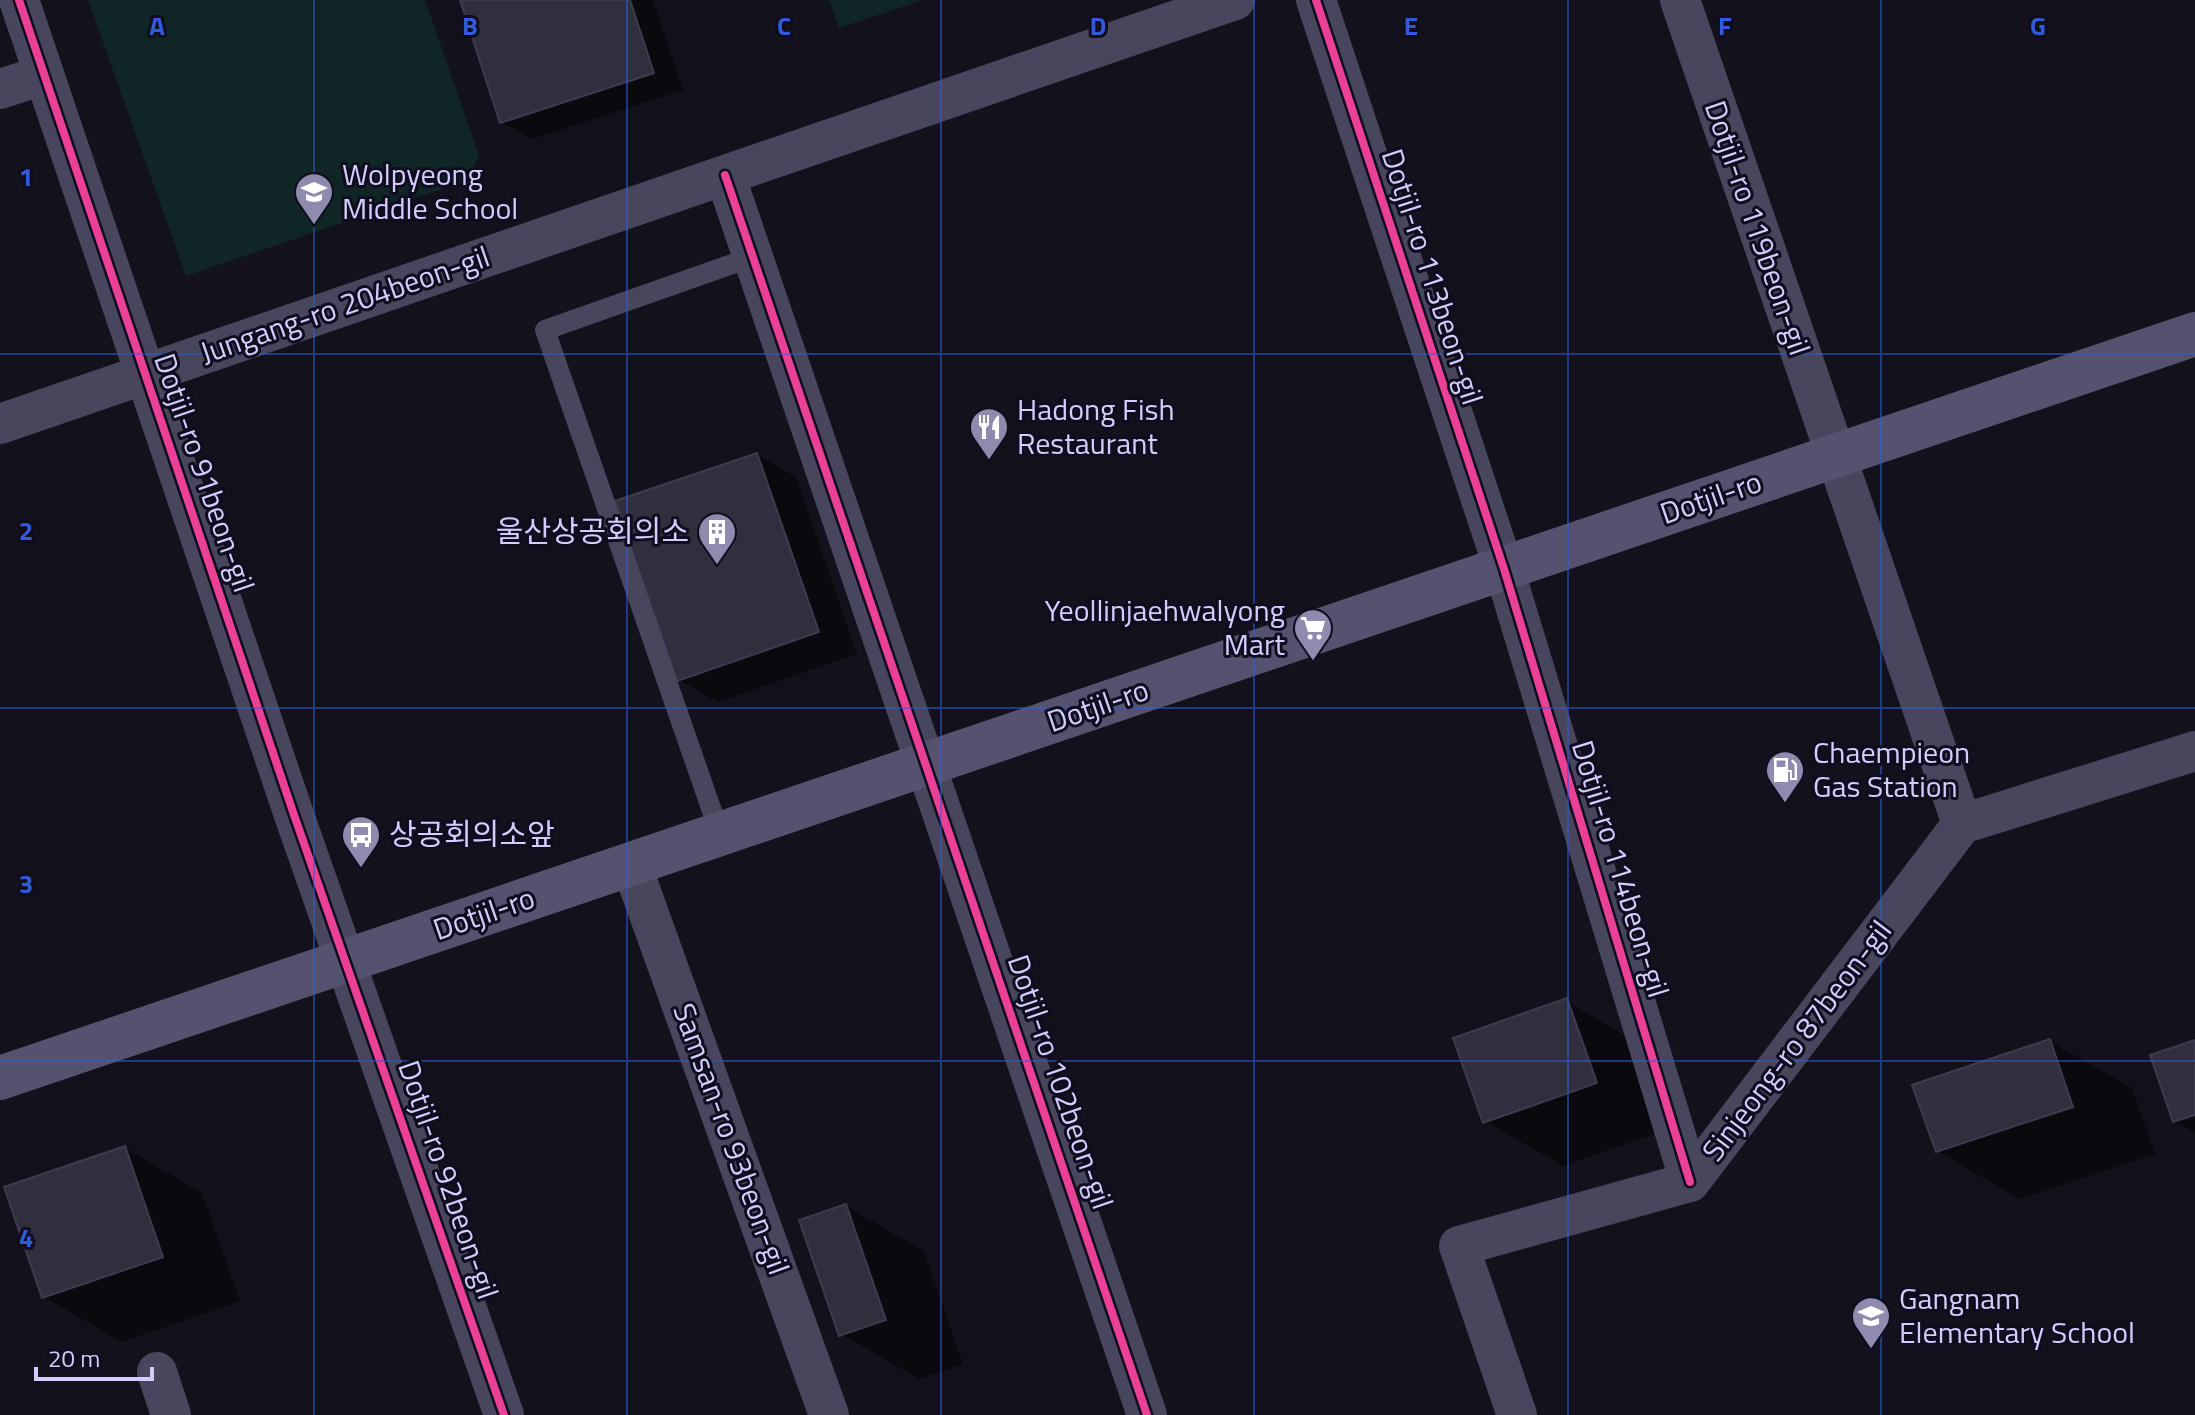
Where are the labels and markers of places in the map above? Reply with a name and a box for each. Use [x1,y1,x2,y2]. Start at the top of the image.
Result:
place label: Wolpyeong Middle School [342,151,518,231]
school or university icon: Wolpyeong Middle School [293,171,335,226]
place label: Hadong Fish Restaurant [1017,386,1175,466]
restaurant icon: Hadong Fish Restaurant [968,406,1010,461]
place label: 울산상공회의소 [496,508,689,554]
building icon: 울산상공회의소 [696,511,738,566]
place label: Yeollinjaehwalyong Mart [1044,587,1285,667]
supermarket icon: Yeollinjaehwalyong Mart [1292,607,1334,662]
place label: Chaempieon Gas Station [1813,729,1970,809]
fuel station icon: Chaempieon Gas Station [1764,749,1806,804]
place label: 상공회의소앞 [389,811,555,857]
bus stop icon: 상공회의소앞 [340,814,382,869]
place label: Gangnam Elementary School [1899,1275,2135,1355]
school or university icon: Gangnam Elementary School [1850,1295,1892,1350]

